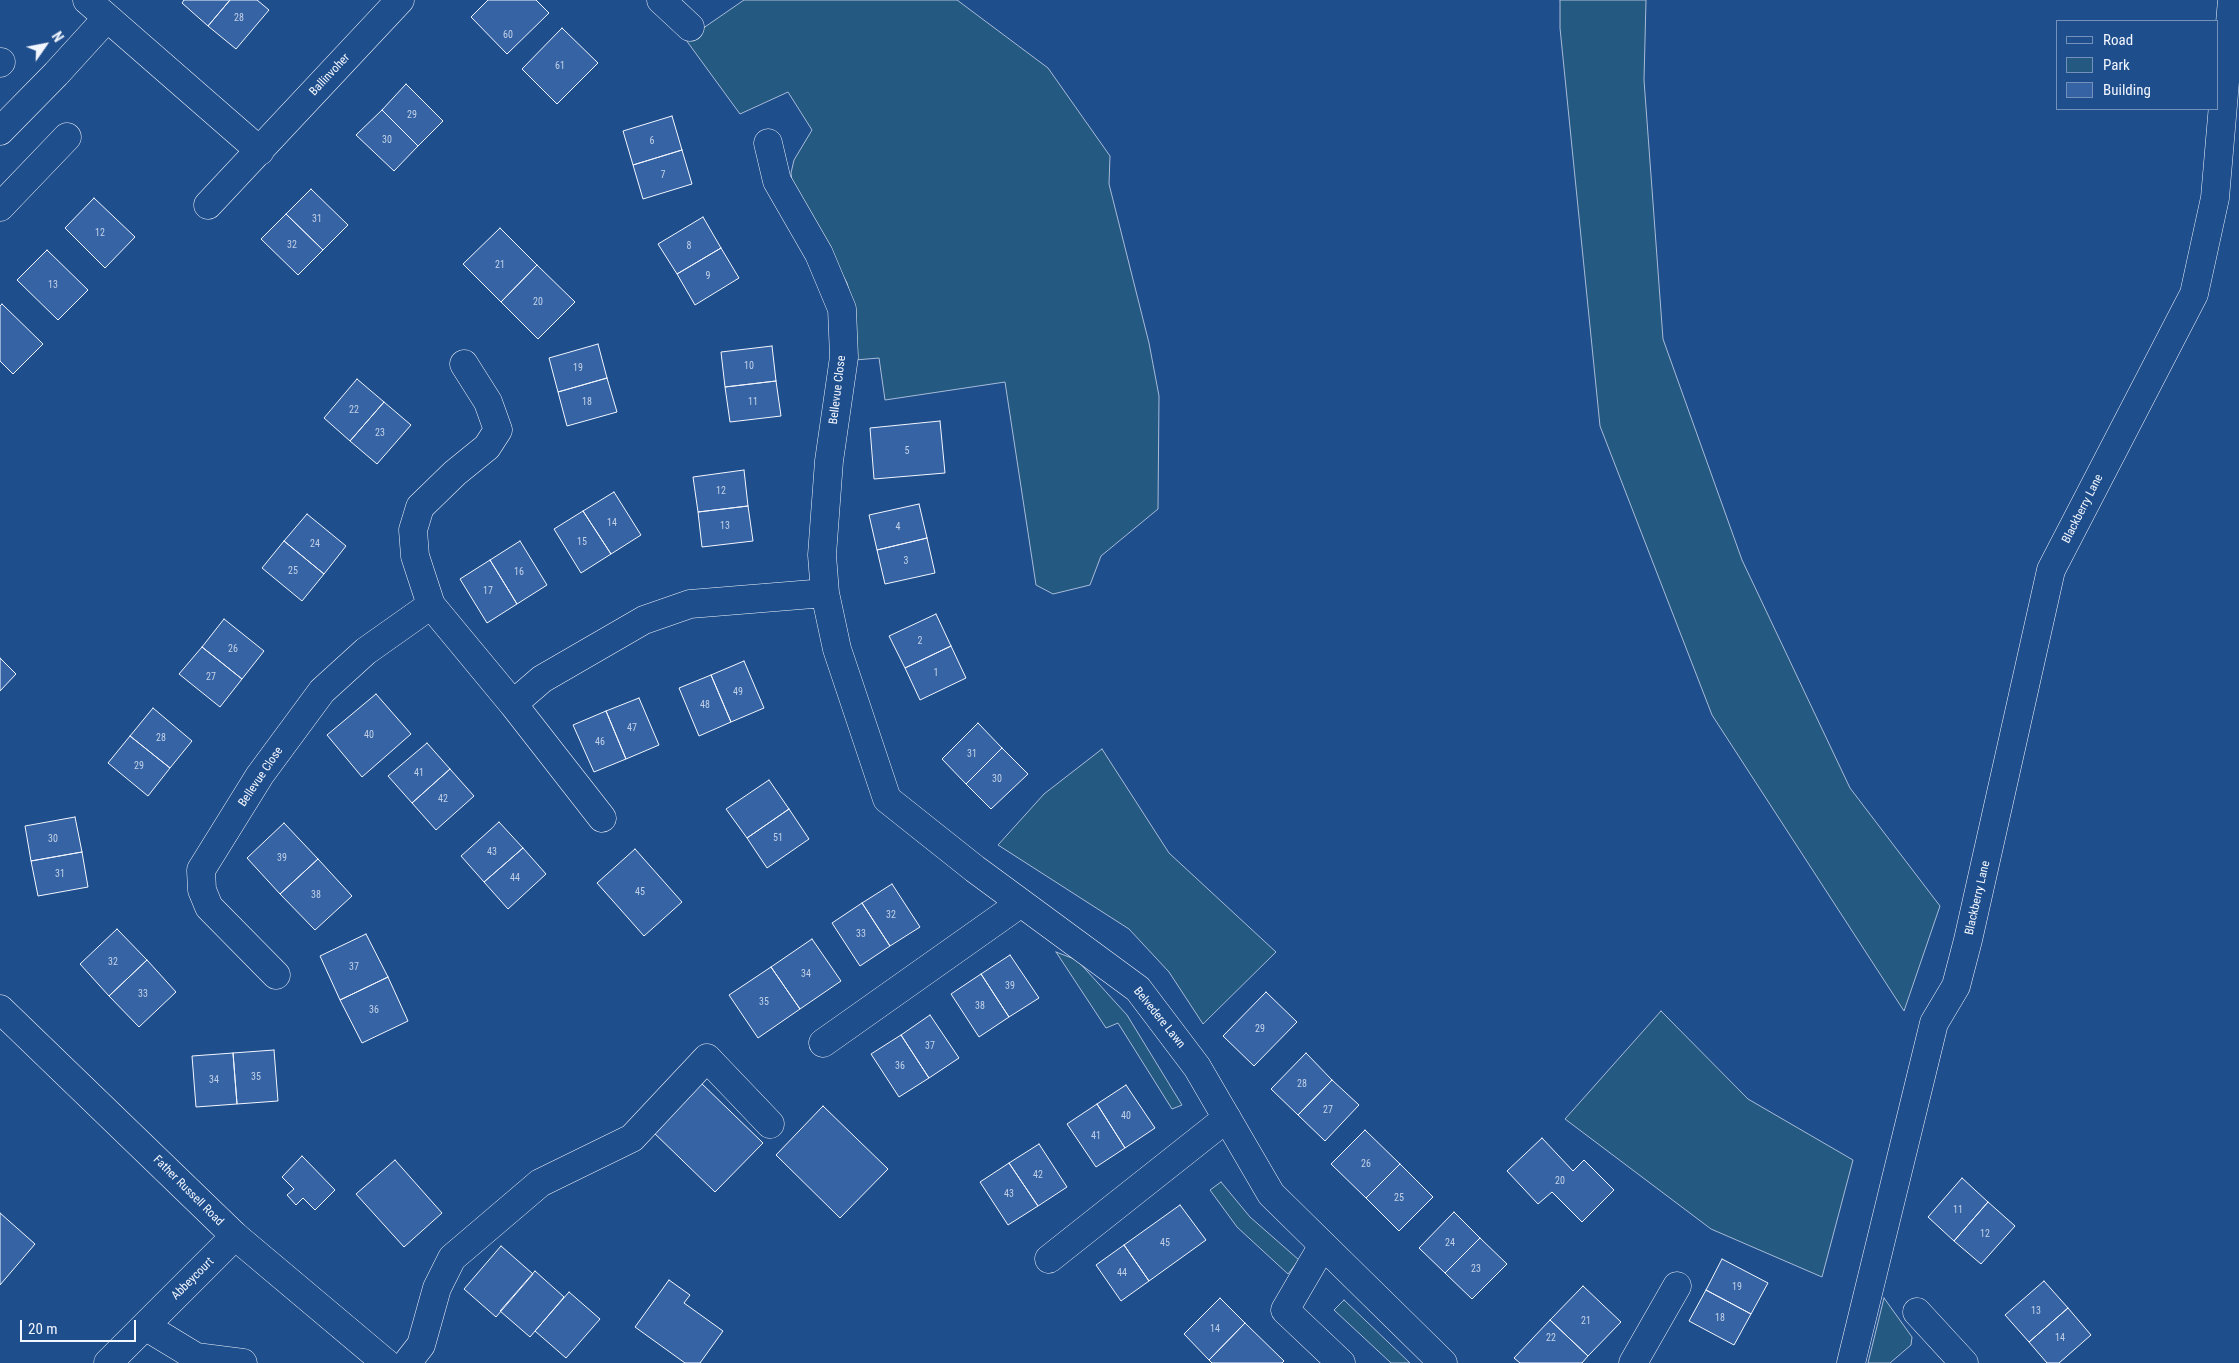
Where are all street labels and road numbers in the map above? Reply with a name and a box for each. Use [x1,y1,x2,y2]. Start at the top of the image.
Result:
street label: Ballinvoher [307,51,353,99]
street label: Bellevue Close [827,355,849,425]
street label: Blackberry Lane [2059,472,2107,546]
street label: Bellevue Close [236,744,286,810]
street label: Blackberry Lane [1962,860,1994,936]
street label: Belvedere Lawn [1130,985,1188,1051]
street label: Father Russell Road [150,1153,226,1229]
street label: Abbeycourt [169,1255,217,1303]

